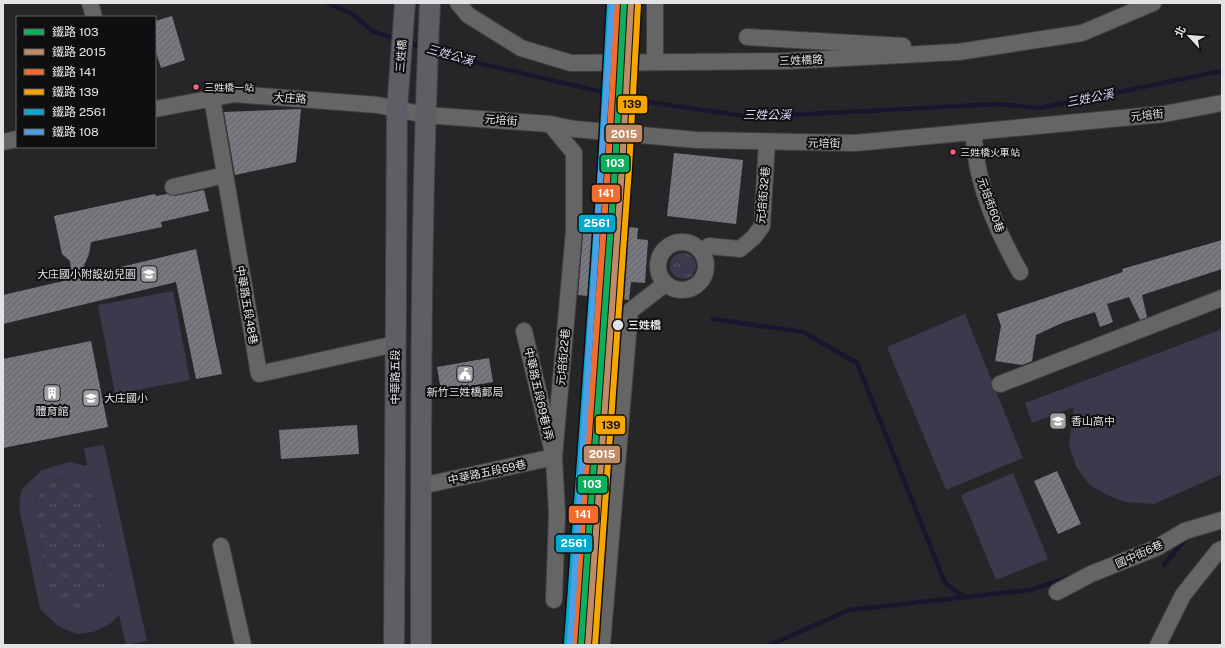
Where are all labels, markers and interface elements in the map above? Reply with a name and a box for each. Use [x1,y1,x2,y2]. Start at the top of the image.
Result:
legend [16,16,156,148]
north arrow [1169,16,1209,56]
text: 北 [1172,24,1188,39]
text: 鐵路 103 [52,25,99,39]
street label: 三姓橋 [394,39,408,73]
water label: 三姓公溪 [425,42,477,69]
text: 鐵路 2015 [52,45,106,59]
street label: 三姓橋路 [779,53,823,67]
text: 鐵路 141 [52,65,96,79]
place label: 三姓橋一站 [204,81,254,93]
marker: 三姓橋一站 [191,82,201,92]
text: 鐵路 139 [52,85,99,99]
water label: 三姓公溪 [1065,86,1117,109]
street label: 大庄路 [273,91,307,105]
line badge: 139 [617,95,648,114]
text: 139 [622,98,642,110]
text: 鐵路 2561 [52,105,106,119]
street label: 元培街 [1130,107,1164,123]
water label: 三姓公溪 [743,108,793,122]
street label: 元培街 [484,113,518,127]
line badge: 2015 [605,124,643,143]
text: 鐵路 108 [52,125,99,139]
text: 2015 [611,128,637,140]
street label: 元培街 [807,137,841,149]
place label: 三姓橋火車站 [960,146,1020,158]
marker: 三姓橋火車站 [948,147,958,157]
line badge: 103 [600,154,630,173]
text: 103 [605,157,625,169]
street label: 元培街32巷 [755,166,771,224]
street label: 元培街60巷 [976,176,1006,234]
line badge: 141 [591,184,621,203]
text: 141 [598,187,614,199]
line badge: 2561 [578,214,616,233]
text: 2561 [584,217,610,229]
school or university icon: 大庄國小附設幼兒園 [139,264,159,284]
street label: 中華路五段48巷 [234,265,260,345]
place label: 大庄國小附設幼兒園 [37,268,136,280]
marker: 三姓橋 [611,318,625,332]
place label: 三姓橋 [628,319,661,331]
street label: 元培街22巷 [555,328,571,386]
street label: 中華路五段69巷1弄 [522,346,556,442]
street label: 中華路五段 [389,350,401,405]
public building icon: 新竹三姓橋郵局 [455,364,475,384]
building icon: 體育館 [42,383,62,403]
place label: 新竹三姓橋郵局 [427,386,504,398]
school or university icon: 大庄國小 [81,388,101,408]
place label: 大庄國小 [104,392,148,404]
place label: 體育館 [36,405,69,417]
school or university icon: 香山高中 [1048,411,1068,431]
line badge: 139 [595,415,626,435]
place label: 香山高中 [1071,415,1115,427]
text: 139 [601,419,621,431]
line badge: 2015 [583,445,621,464]
text: 2015 [589,448,615,460]
street label: 中華路五段69巷 [447,458,527,486]
line badge: 103 [577,475,608,494]
text: 103 [582,478,602,490]
line badge: 141 [568,505,599,524]
text: 141 [575,508,591,520]
line badge: 2561 [555,534,593,553]
text: 2561 [561,537,587,549]
street label: 國中街6巷 [1113,538,1165,570]

